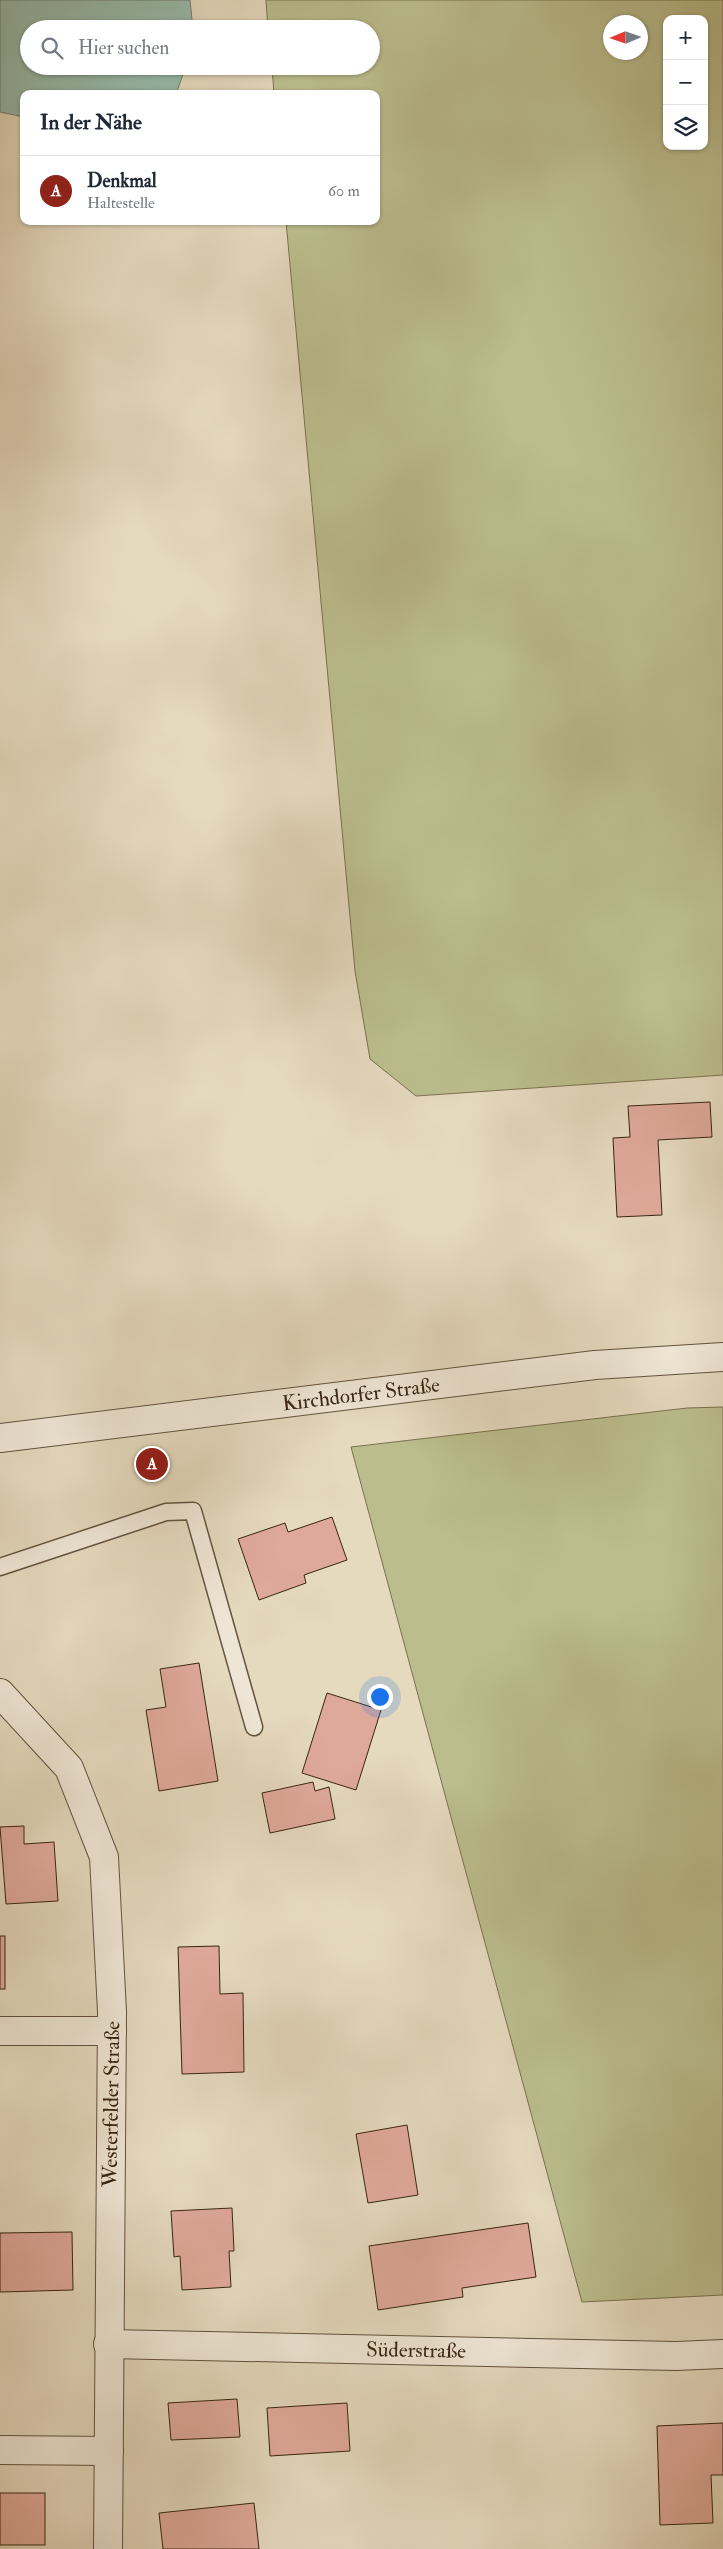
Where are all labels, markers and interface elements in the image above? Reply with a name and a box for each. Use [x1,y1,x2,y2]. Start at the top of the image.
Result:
north arrow [603,15,648,60]
map controls [663,15,708,150]
button: + [663,15,708,60]
search box [20,20,380,75]
icon: search [38,34,66,62]
text: Hier suchen [78,36,169,60]
button: − [663,60,708,105]
button: layers [663,105,708,150]
text: In der Nähe [40,109,142,136]
text: Denkmal [87,169,157,193]
text: A [51,181,61,201]
text: 60 m [328,181,360,201]
text: Haltestelle [87,193,155,213]
street label: Kirchdorfer Straße [281,1371,442,1418]
pin: A [136,1445,168,1483]
your location [367,1684,393,1710]
street label: Westerfelder Straße [97,2021,126,2188]
street label: Süderstraße [366,2336,466,2365]

